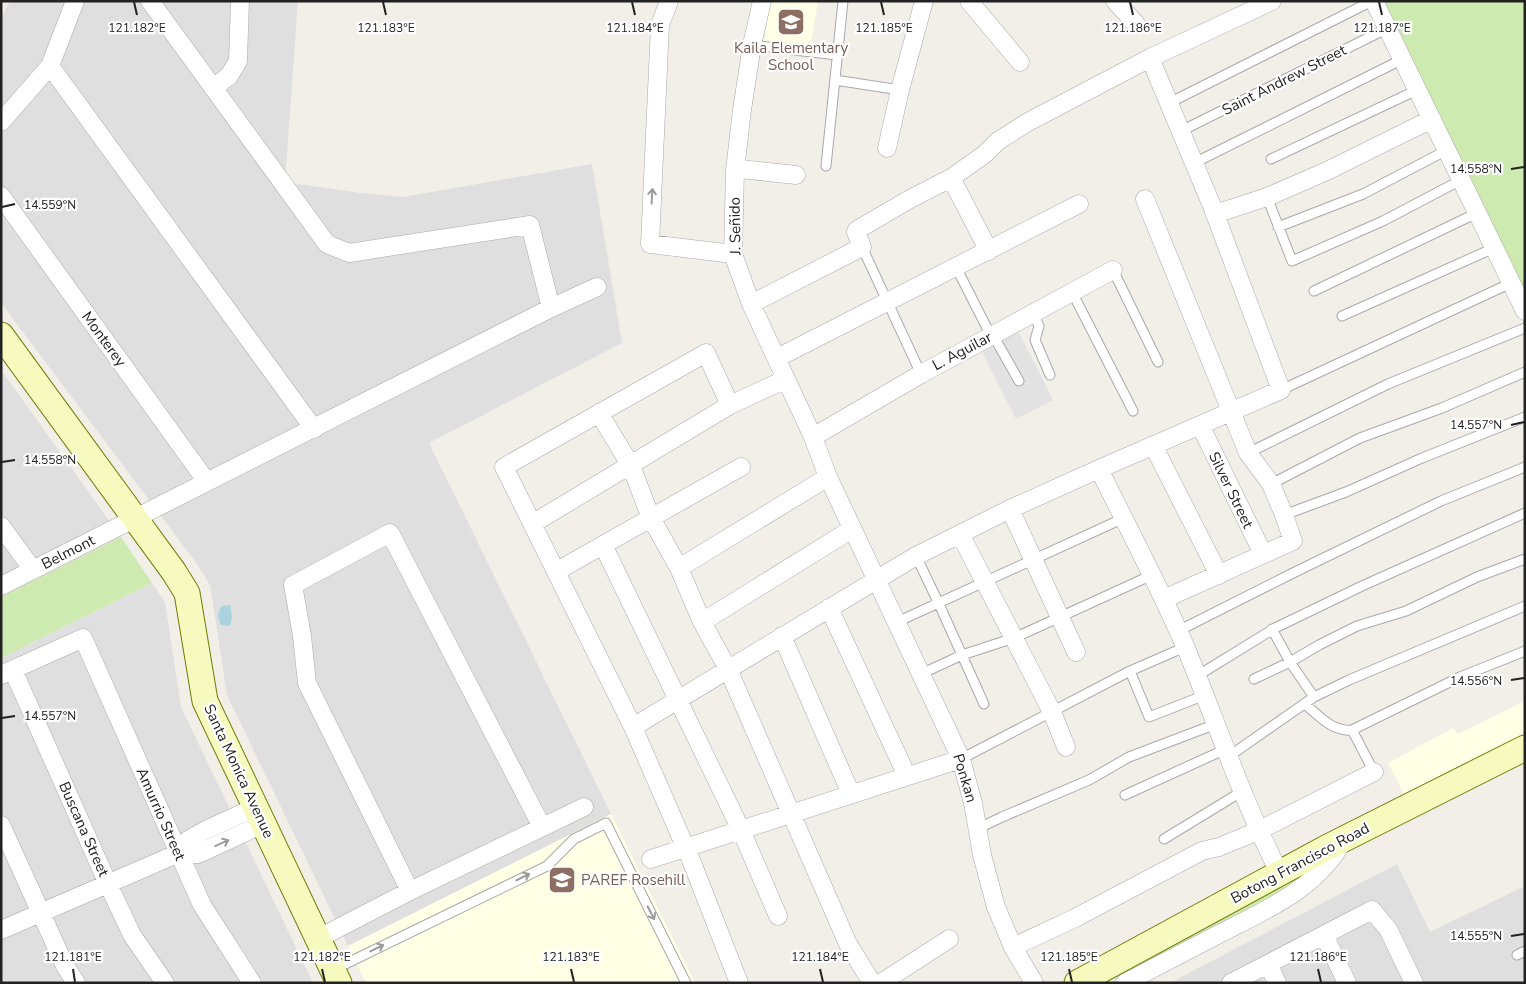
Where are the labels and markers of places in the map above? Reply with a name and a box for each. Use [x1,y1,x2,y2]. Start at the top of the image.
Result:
school or university icon: Kaila Elementary School [776,7,806,37]
place label: Kaila Elementary School [734,38,848,75]
school or university icon: PAREF Rosehill [547,865,577,895]
place label: PAREF Rosehill [581,870,686,890]

